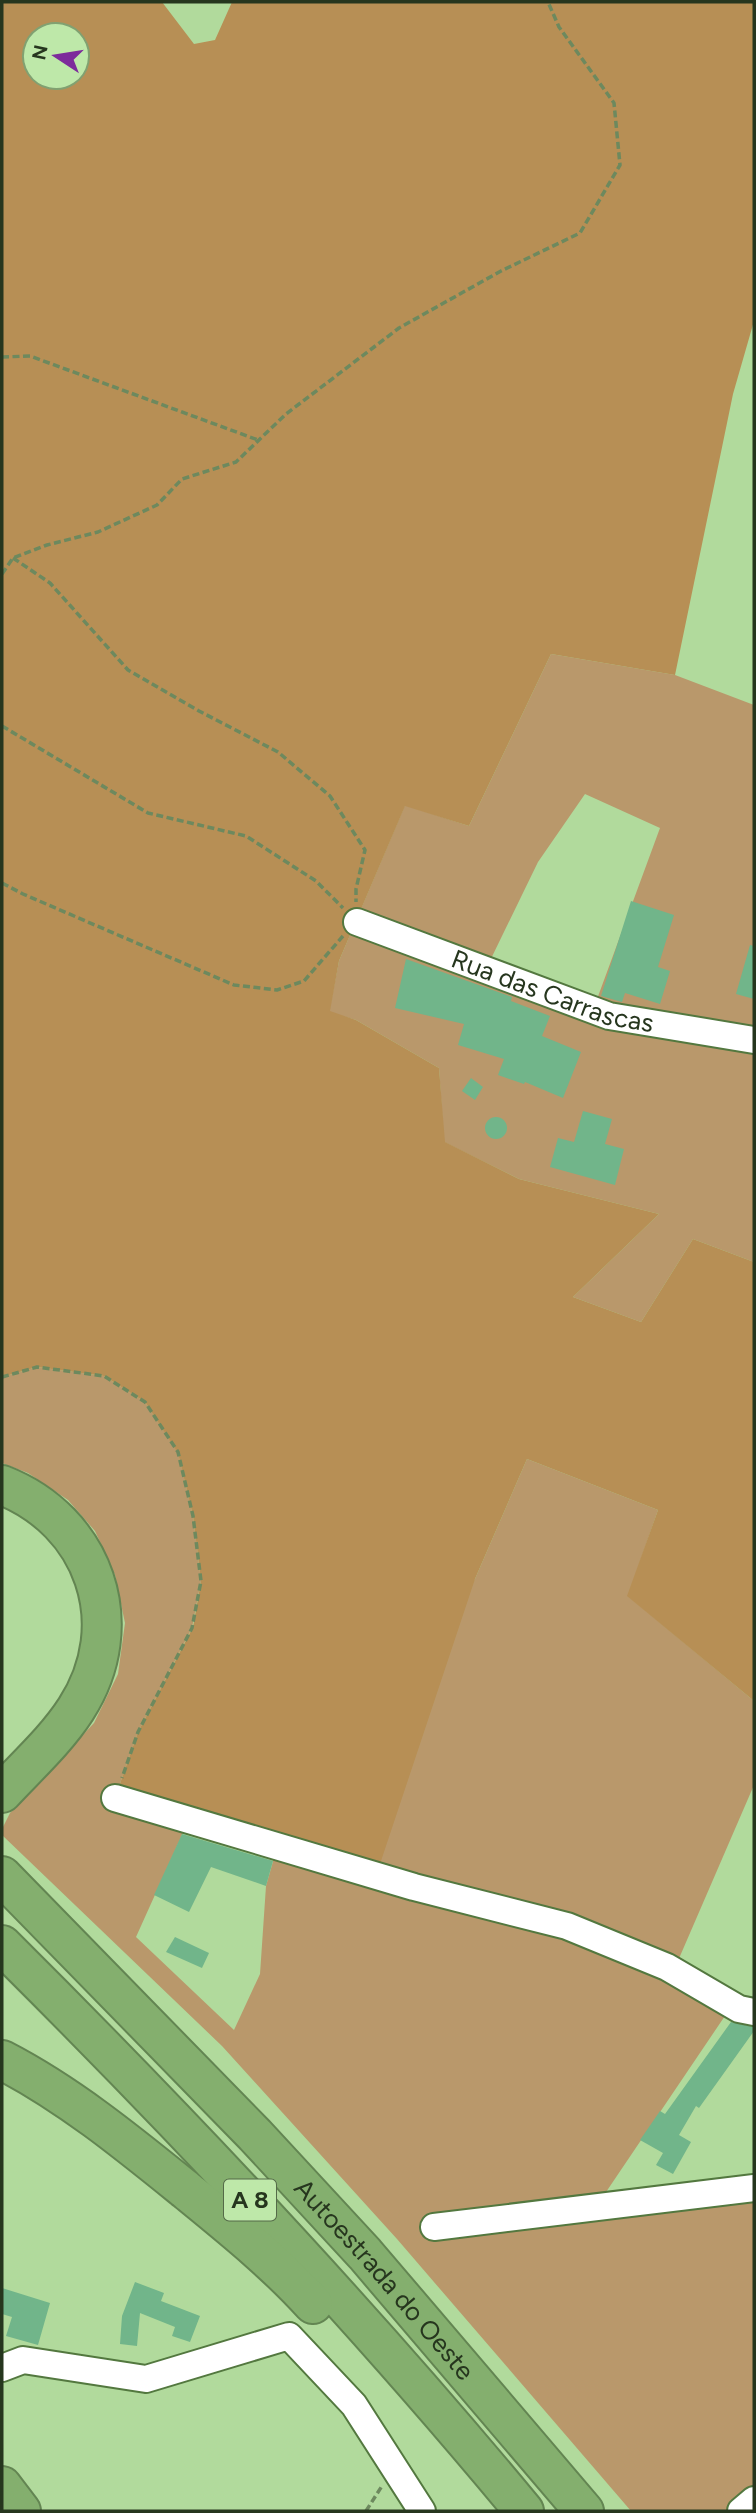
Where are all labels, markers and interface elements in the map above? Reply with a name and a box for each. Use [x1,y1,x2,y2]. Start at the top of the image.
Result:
north arrow [21,21,91,91]
text: N [27,43,53,62]
street label: Rua das Carrascas [447,943,656,1039]
street label: Autoestrada do Oeste [288,2172,481,2387]
road number: A 8 [224,2180,276,2220]

